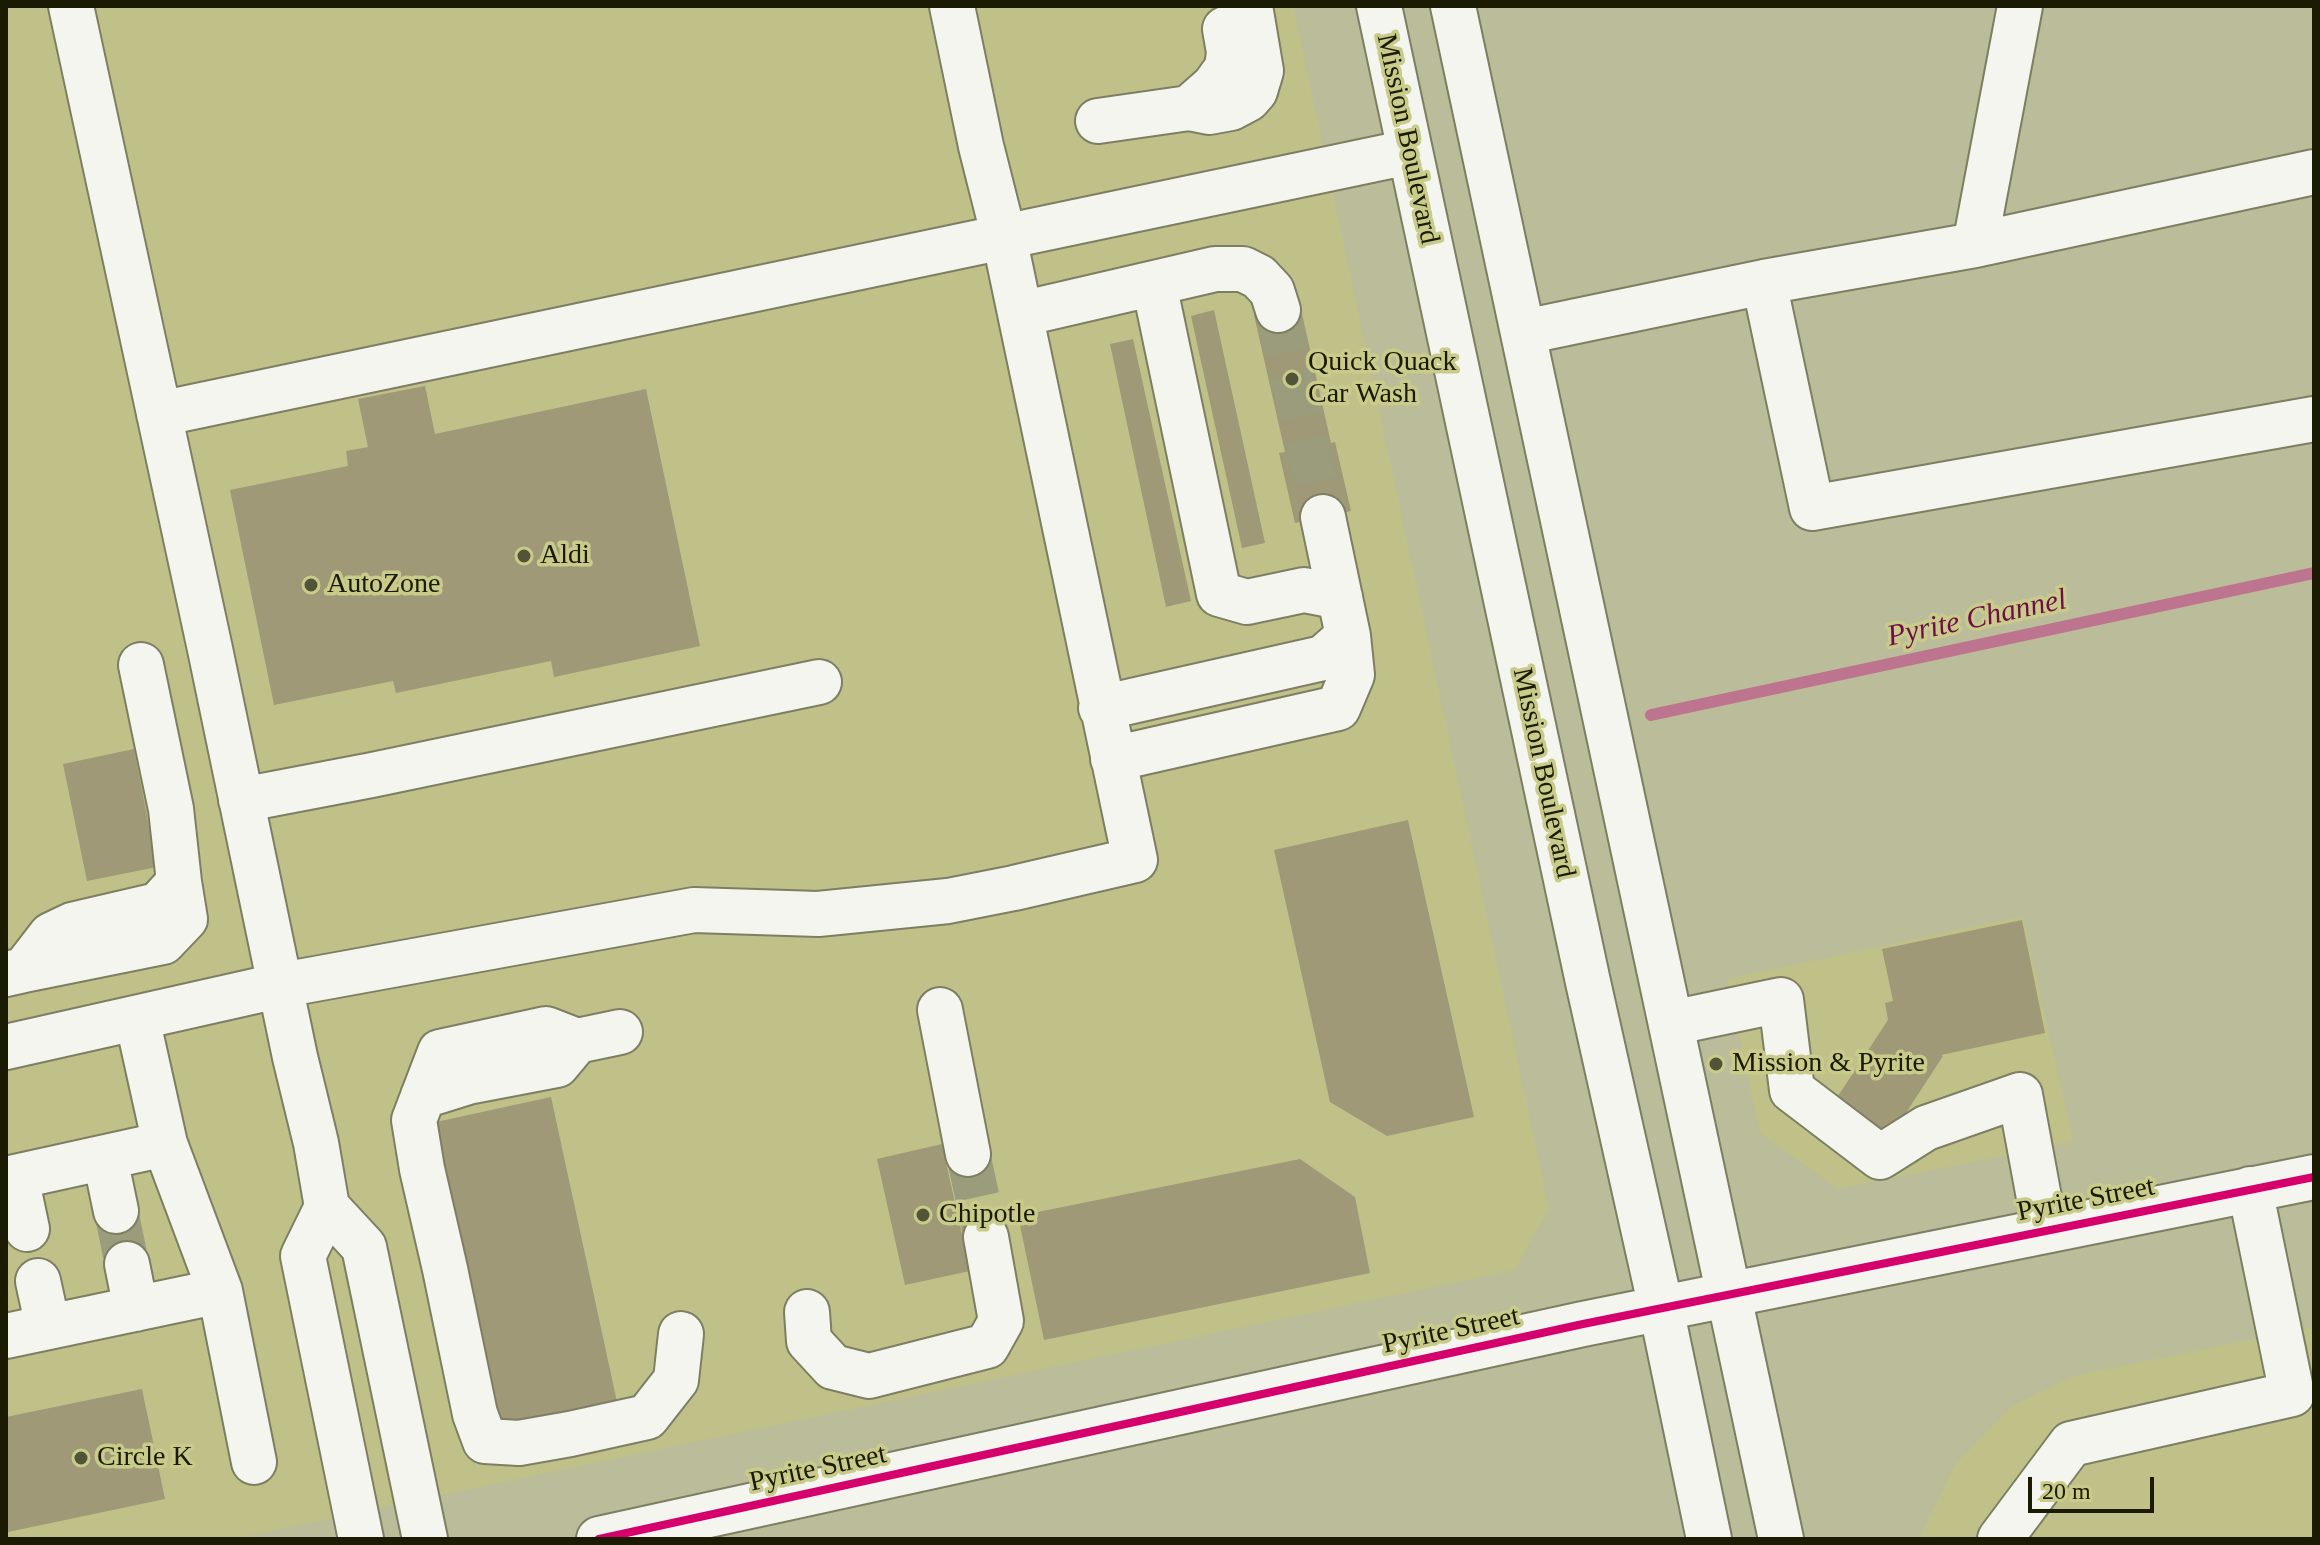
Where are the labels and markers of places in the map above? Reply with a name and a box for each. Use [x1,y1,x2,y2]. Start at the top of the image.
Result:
place label: Quick Quack Car Wash [1308,346,1457,412]
marker: Quick Quack Car Wash [1283,370,1301,388]
place label: Aldi [540,539,590,573]
marker: Aldi [515,547,533,565]
place label: AutoZone [327,568,441,602]
marker: AutoZone [302,576,320,594]
place label: Mission & Pyrite [1732,1047,1925,1081]
marker: Mission & Pyrite [1707,1055,1725,1073]
place label: Chipotle [939,1198,1035,1232]
marker: Chipotle [914,1206,932,1224]
place label: Circle K [97,1441,193,1475]
marker: Circle K [72,1449,90,1467]

